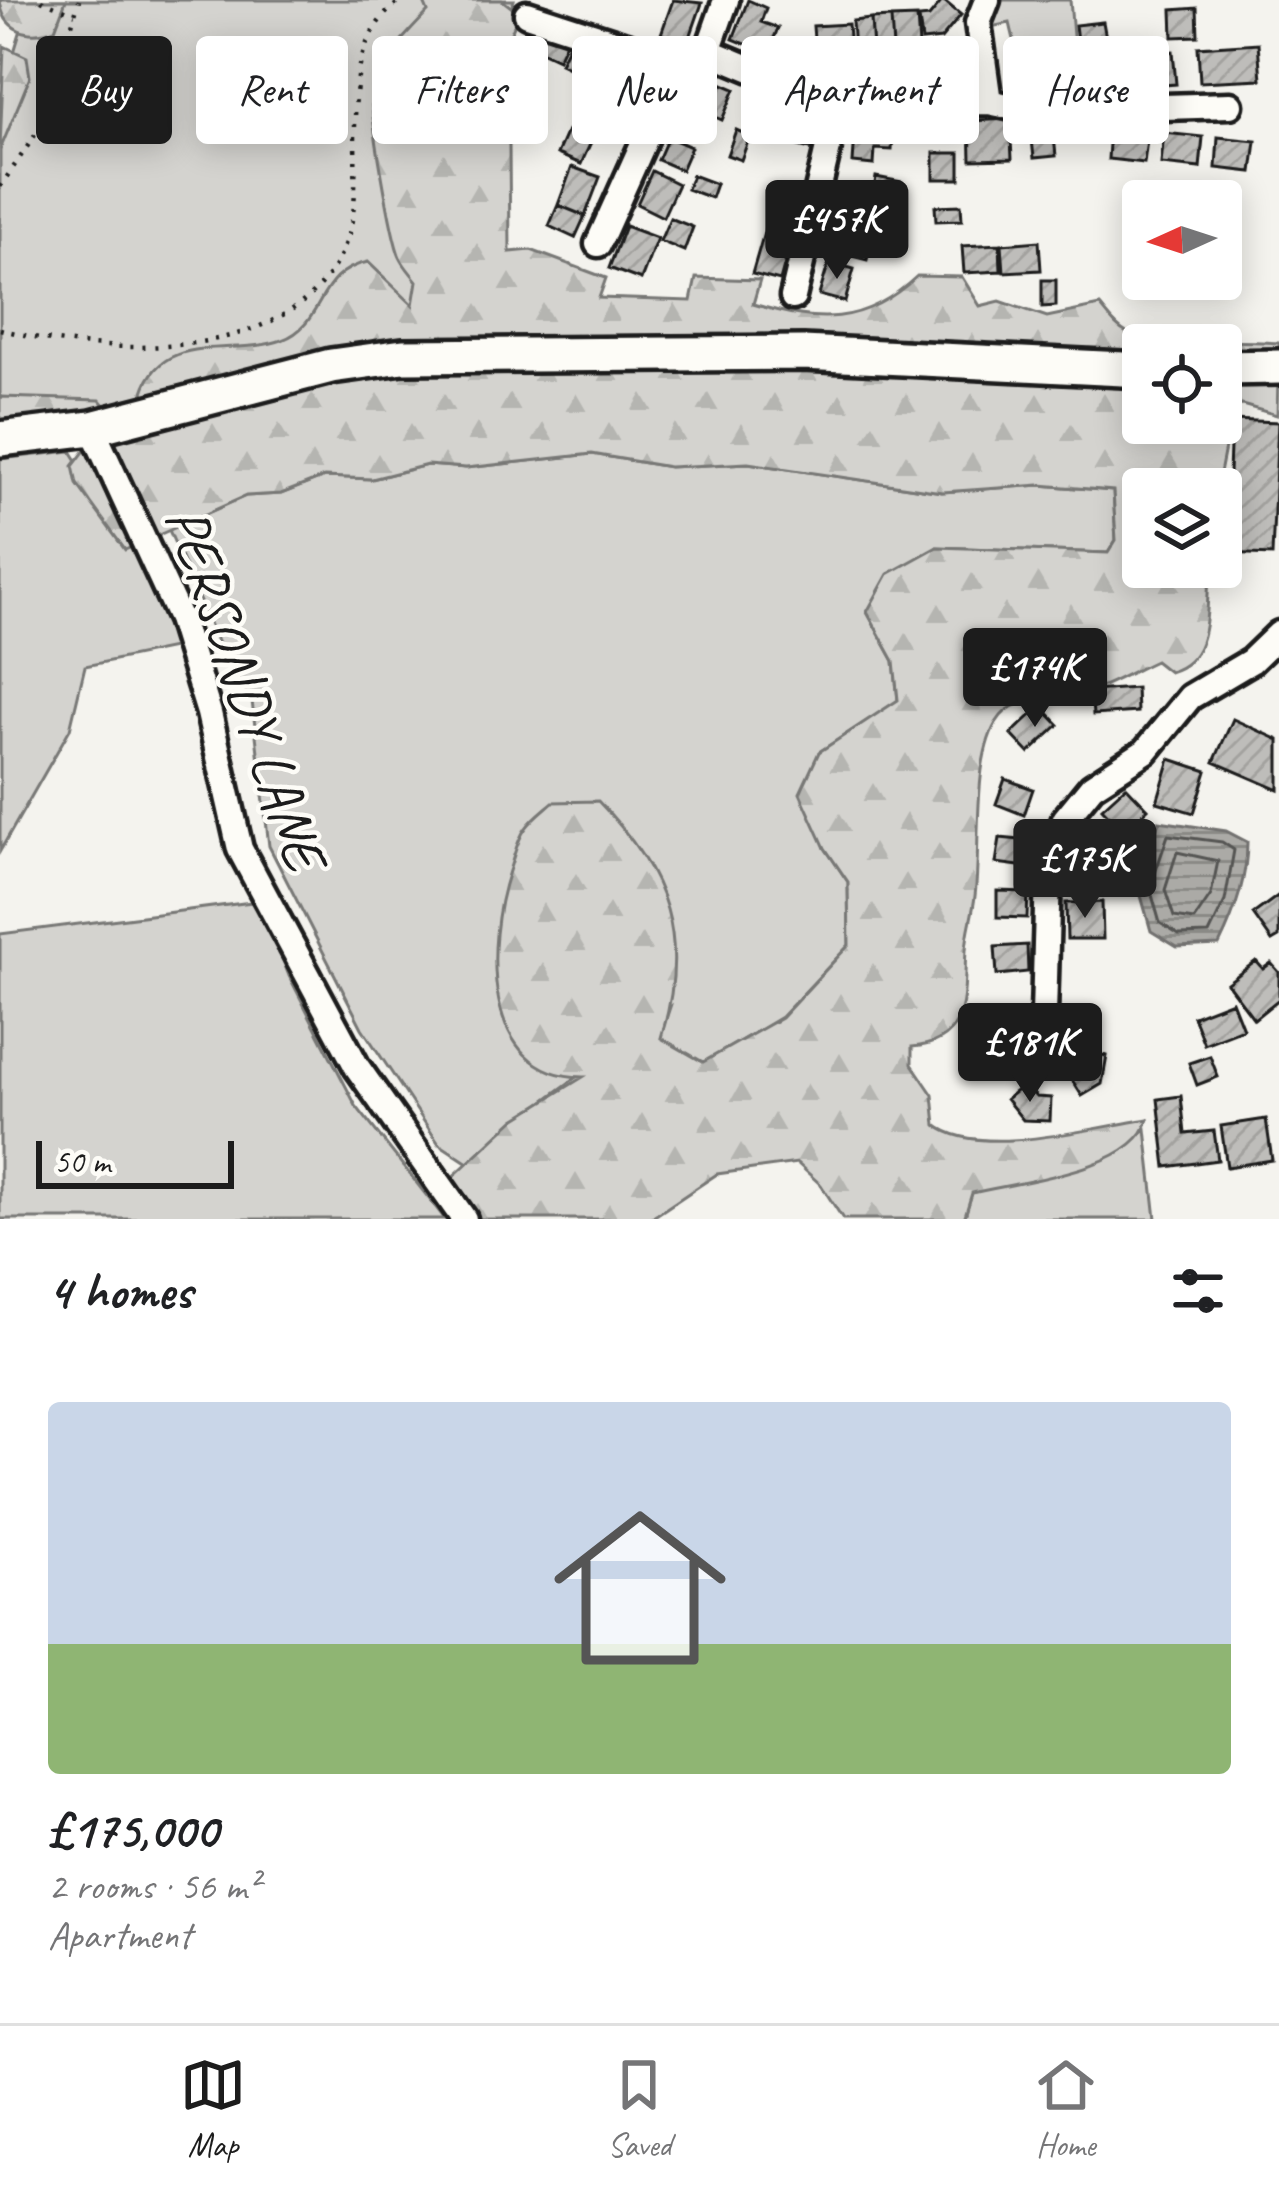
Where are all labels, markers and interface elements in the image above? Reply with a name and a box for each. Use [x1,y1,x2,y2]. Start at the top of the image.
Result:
chip: Buy [36,36,172,144]
chip: Rent [196,36,348,144]
chip: Filters [372,36,548,144]
chip: New [572,36,717,144]
chip: Apartment [741,36,979,144]
chip: House [1003,36,1169,144]
pin: £457K [753,180,921,282]
north arrow [1122,180,1242,300]
map controls [1122,180,1242,588]
text: £457K [792,194,882,243]
button: locate [1122,324,1242,444]
button: layers [1122,468,1242,588]
street label: PERSONDY LANE [149,496,346,886]
pin: £174K [951,628,1119,730]
text: £174K [990,642,1080,691]
pin: £175K [1001,819,1169,921]
text: £175K [1040,833,1130,882]
pin: £181K [946,1003,1114,1105]
text: £181K [985,1017,1075,1066]
scale bar [36,1135,234,1188]
text: 50 m [54,1141,110,1183]
icon: filters [1165,1258,1231,1324]
text: 4 homes [48,1259,192,1323]
icon: home [532,1480,748,1696]
text: £175,000 [48,1798,218,1862]
text: 2 rooms · 56 m² [48,1862,259,1911]
text: Apartment [48,1911,191,1960]
tab: Map [180,2052,246,2166]
tab: Saved [606,2052,672,2166]
tab: Home [1033,2052,1099,2166]

